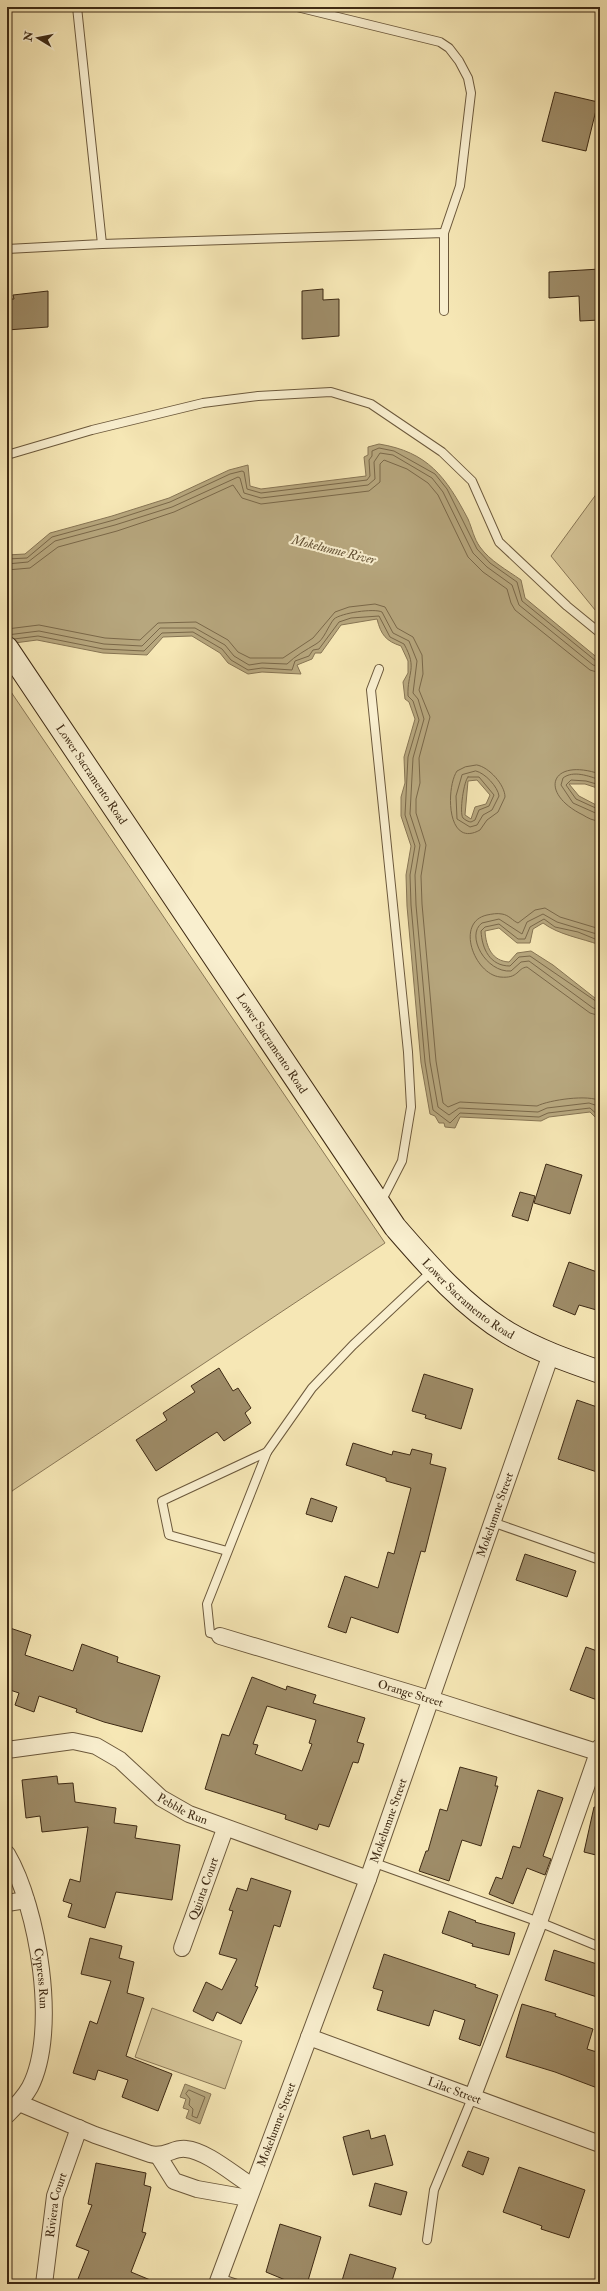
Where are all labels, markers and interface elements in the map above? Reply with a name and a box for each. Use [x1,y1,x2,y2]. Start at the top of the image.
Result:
north arrow [18,18,58,58]
text: N [21,29,36,43]
water label: Mokelumne River [289,532,379,568]
street label: Lower Sacramento Road [52,722,130,828]
street label: Lower Sacramento Road [233,991,311,1097]
street label: Lower Sacramento Road [418,1256,517,1343]
street label: Mokelumne Street [474,1470,517,1559]
street label: Orange Street [376,1677,445,1711]
street label: Mokelumne Street [367,1776,411,1865]
street label: Pebble Run [154,1790,210,1828]
street label: Quinta Court [186,1855,222,1923]
street label: Cypress Run [30,1947,51,2009]
street label: Lilac Street [425,2074,483,2108]
street label: Mokelumne Street [254,2080,299,2169]
street label: Riviera Court [43,2171,71,2238]

